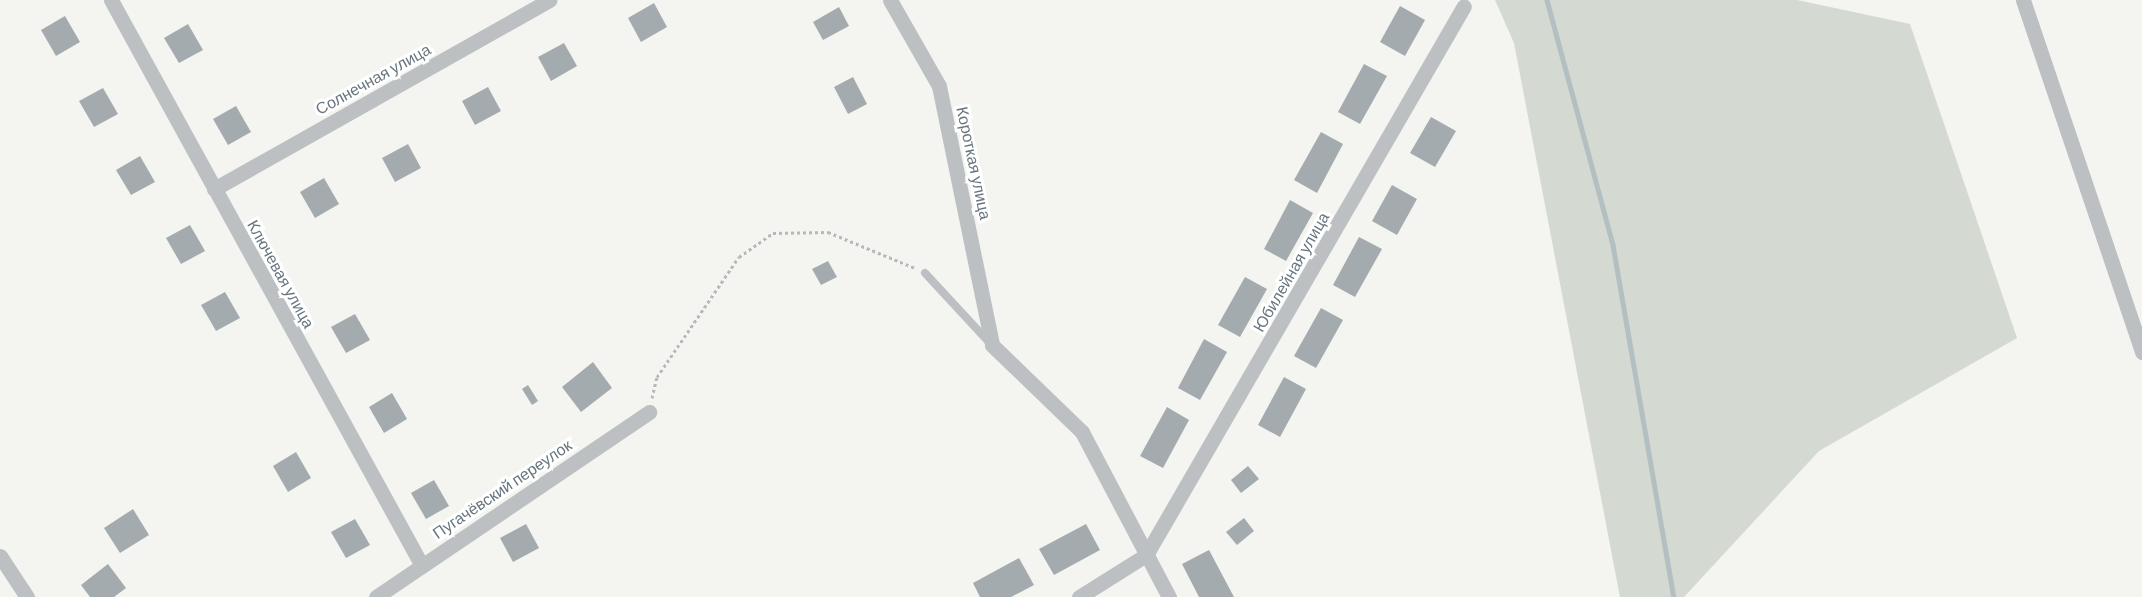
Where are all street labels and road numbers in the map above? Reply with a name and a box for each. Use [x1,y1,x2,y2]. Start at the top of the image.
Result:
street label: Солнечная улица [312,39,434,119]
street label: Короткая улица [953,105,995,221]
street label: Юбилейная улица [1249,209,1333,335]
street label: Ключевая улица [243,217,319,331]
street label: Пугачёвский переулок [429,435,575,543]

